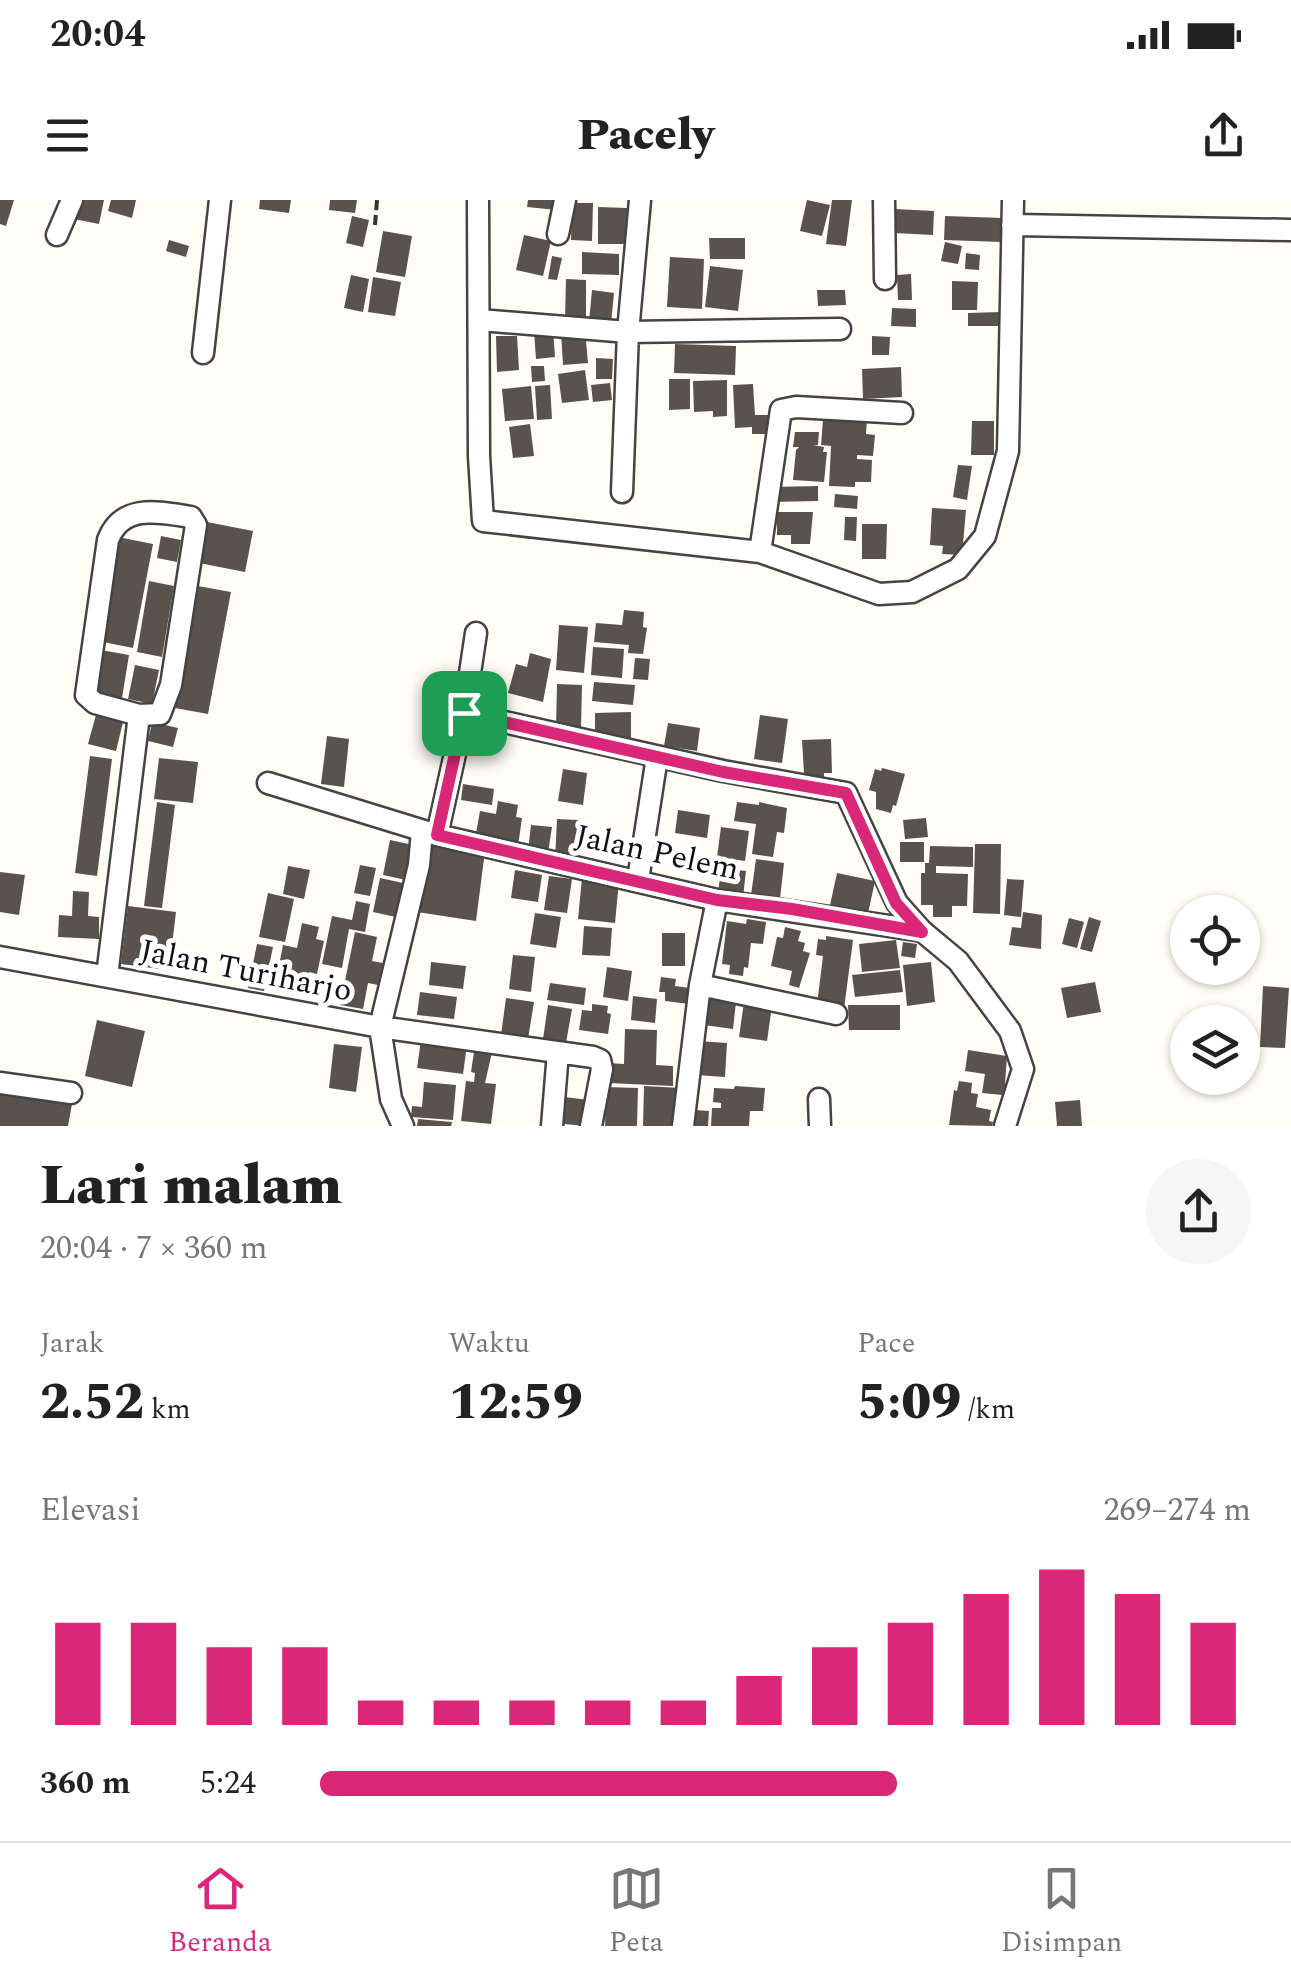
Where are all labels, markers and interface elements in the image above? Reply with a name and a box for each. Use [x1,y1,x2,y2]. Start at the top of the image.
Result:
text: 20:04 [50,6,145,64]
text: Pacely [577,101,714,170]
icon: menu [40,108,95,163]
icon: share [1196,108,1251,163]
pin [422,671,507,756]
icon: arrive [437,686,492,741]
street label: Jalan Pelem [571,812,743,894]
map controls [1170,895,1260,1095]
button: locate [1170,895,1260,985]
street label: Jalan Turiharjo [136,926,356,1016]
button: layers [1170,1005,1260,1095]
text: Lari malam [40,1145,342,1228]
button: share [1146,1159,1251,1264]
text: 20:04 · 7 × 360 m [40,1224,268,1273]
text: Jarak [40,1322,104,1365]
text: Waktu [449,1322,530,1365]
text: Pace [857,1322,915,1365]
text: 2.52 [40,1365,144,1441]
text: 12:59 [449,1365,583,1441]
text: 5:09 [857,1365,961,1441]
text: km [144,1388,191,1431]
text: /km [961,1388,1015,1431]
text: Elevasi [40,1486,141,1535]
text: 269–274 m [1103,1486,1251,1535]
text: 360 m [40,1759,131,1808]
text: 5:24 [200,1759,256,1808]
tab: Beranda [169,1861,272,1964]
tab: Peta [609,1861,664,1964]
tab: Disimpan [1001,1861,1122,1964]

